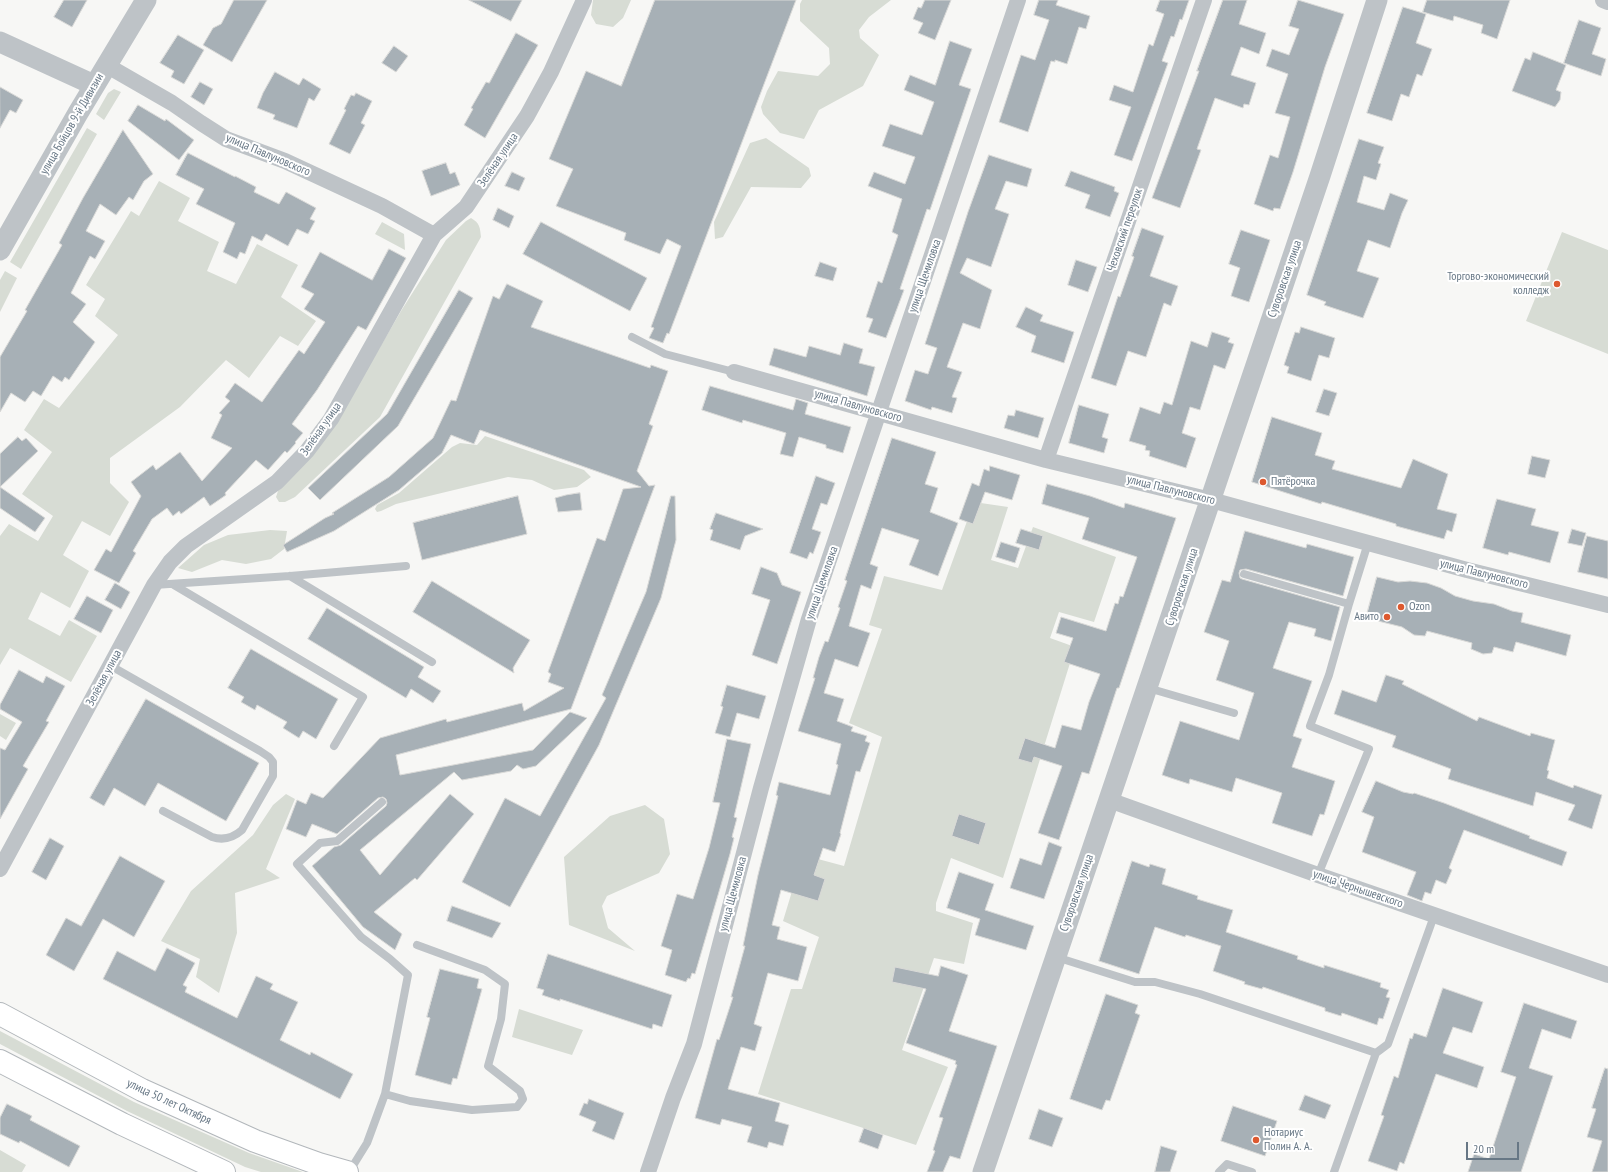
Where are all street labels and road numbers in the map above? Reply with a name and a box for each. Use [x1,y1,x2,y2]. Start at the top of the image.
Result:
street label: улица Бойцов 9-й Дивизии [37,71,107,177]
street label: Зелёная улица [475,130,521,190]
street label: улица Павлуновского [224,131,312,179]
street label: Чеховский переулок [1104,187,1146,273]
street label: улица Щемиловка [906,237,944,315]
street label: Суворовская улица [1265,239,1305,319]
street label: улица Павлуновского [813,387,903,425]
street label: Зелёная улица [297,400,345,458]
street label: улица Павлуновского [1125,472,1217,508]
street label: улица Щемиловка [803,544,841,622]
street label: Суворовская улица [1163,546,1201,628]
street label: улица Павлуновского [1438,556,1530,592]
street label: Зелёная улица [83,647,125,709]
street label: Суворовская улица [1057,853,1097,933]
street label: улица Щемиловка [716,855,750,933]
street label: улица Чернышевского [1311,867,1405,911]
street label: улица 50 лет Октября [124,1076,214,1128]

